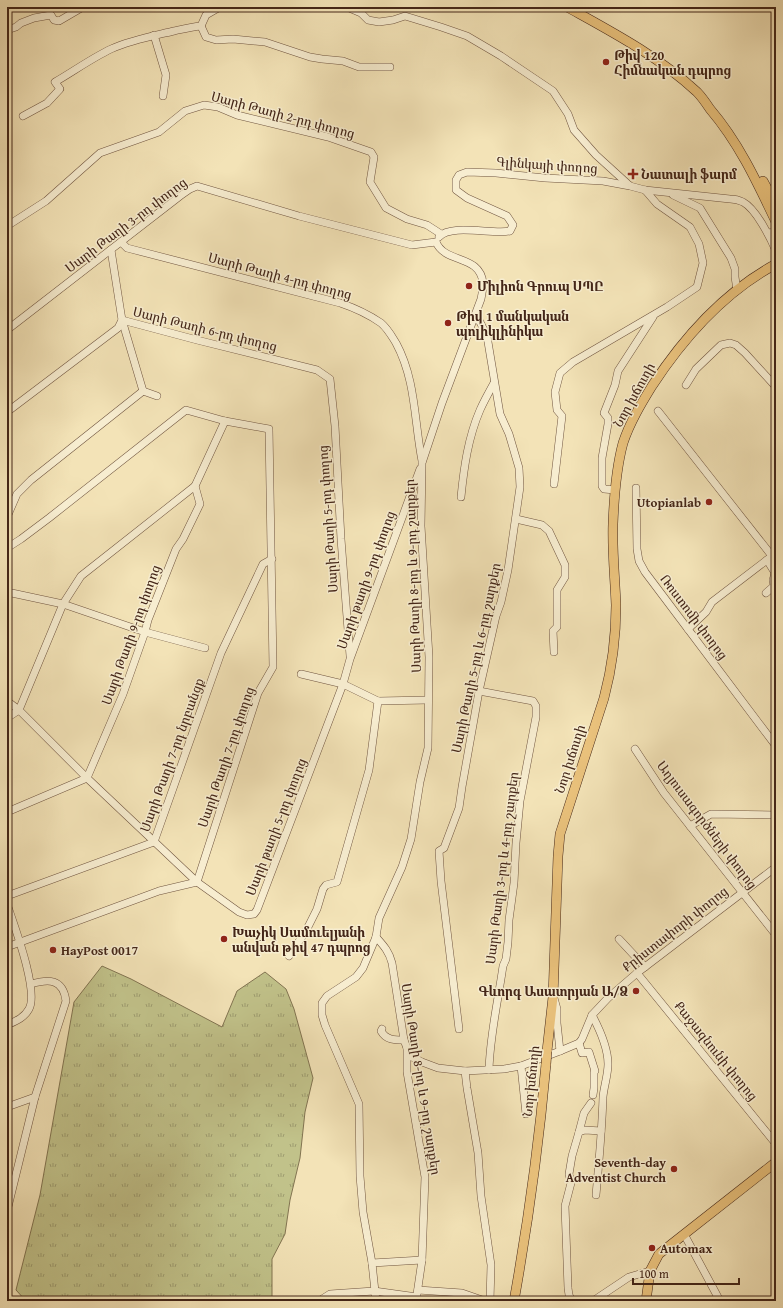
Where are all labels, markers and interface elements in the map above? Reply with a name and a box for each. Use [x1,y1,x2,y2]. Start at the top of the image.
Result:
place label: Թիվ 120 Հիմնական դպրոց [614,46,732,80]
marker: Թիվ 120 Հիմնական դպրոց [601,57,611,67]
street label: Սարի Թաղի 2-րդ փողոց [209,87,357,143]
street label: Գլինկայի փողոց [496,152,598,178]
place label: Նատալի ֆարմ [641,165,738,184]
marker: Նատալի ֆարմ [628,169,638,179]
street label: Սարի Թաղի 3-րդ փողոց [61,173,191,277]
street label: Սարի Թաղի 4-րդ փողոց [206,248,354,304]
place label: Միլիոն Գրուպ ՍՊԸ [477,277,604,296]
marker: Միլիոն Գրուպ ՍՊԸ [464,281,474,291]
street label: Սարի Թաղի 6-րդ փողոց [131,302,279,356]
place label: Թիվ 1 մանկական պոլիկլինիկա [456,307,569,341]
marker: Թիվ 1 մանկական պոլիկլինիկա [443,318,453,328]
street label: Նոր խճուղի [608,359,660,431]
street label: Սարի Թաղի 5-րդ փողոց [313,444,343,594]
street label: Սարի Թաղի 8-րդ և 9-րդ շարքեր [400,479,426,673]
place label: Utopianlab [637,493,701,512]
marker: Utopianlab [704,497,714,507]
street label: Սարի թաղի 9-րդ փողոց [332,508,400,652]
street label: Սարի Թաղի 5-րդ և 6-րդ շարքեր [447,561,505,755]
street label: Սարի Թաղի 9-րդ փողոց [97,562,165,708]
street label: Ռոստոմի փողոց [656,570,732,664]
street label: Սարի Թաղի 7-րդ նրբանցք [135,675,209,835]
street label: Սարի Թաղի 7-րդ փողոց [193,684,259,830]
street label: Նոր խճուղի [550,722,590,796]
street label: Սարի թաղի 5-րդ փողոց [241,755,311,899]
street label: Աղյուսագործների փողոց [652,757,762,893]
street label: Սարի Թաղի 3-րդ և 4-րդ շարքեր [481,771,523,965]
street label: Քրիստափորի փողոց [618,882,732,976]
place label: Խաչիկ Սամուելյանի անվան թիվ 47 դպրոց [232,923,371,957]
marker: Խաչիկ Սամուելյանի անվան թիվ 47 դպրոց [219,934,229,944]
place label: HayPost 0017 [61,941,138,960]
marker: HayPost 0017 [48,945,58,955]
street label: Սարի Թաղի 8-րդ և 9-րդ շարքեր [396,982,446,1176]
place label: Գևորգ Ասատրյան Ա/Ձ [478,982,628,1001]
marker: Գևորգ Ասատրյան Ա/Ձ [631,986,641,996]
street label: Քաջազնունի փողոց [670,997,762,1105]
street label: Նոր խճուղի [518,1044,544,1117]
place label: Seventh-day Adventist Church [566,1153,666,1187]
marker: Seventh-day Adventist Church [669,1164,679,1174]
place label: Automax [660,1239,712,1258]
marker: Automax [647,1243,657,1253]
scale bar [633,1260,739,1286]
text: 100 m [639,1265,669,1282]

